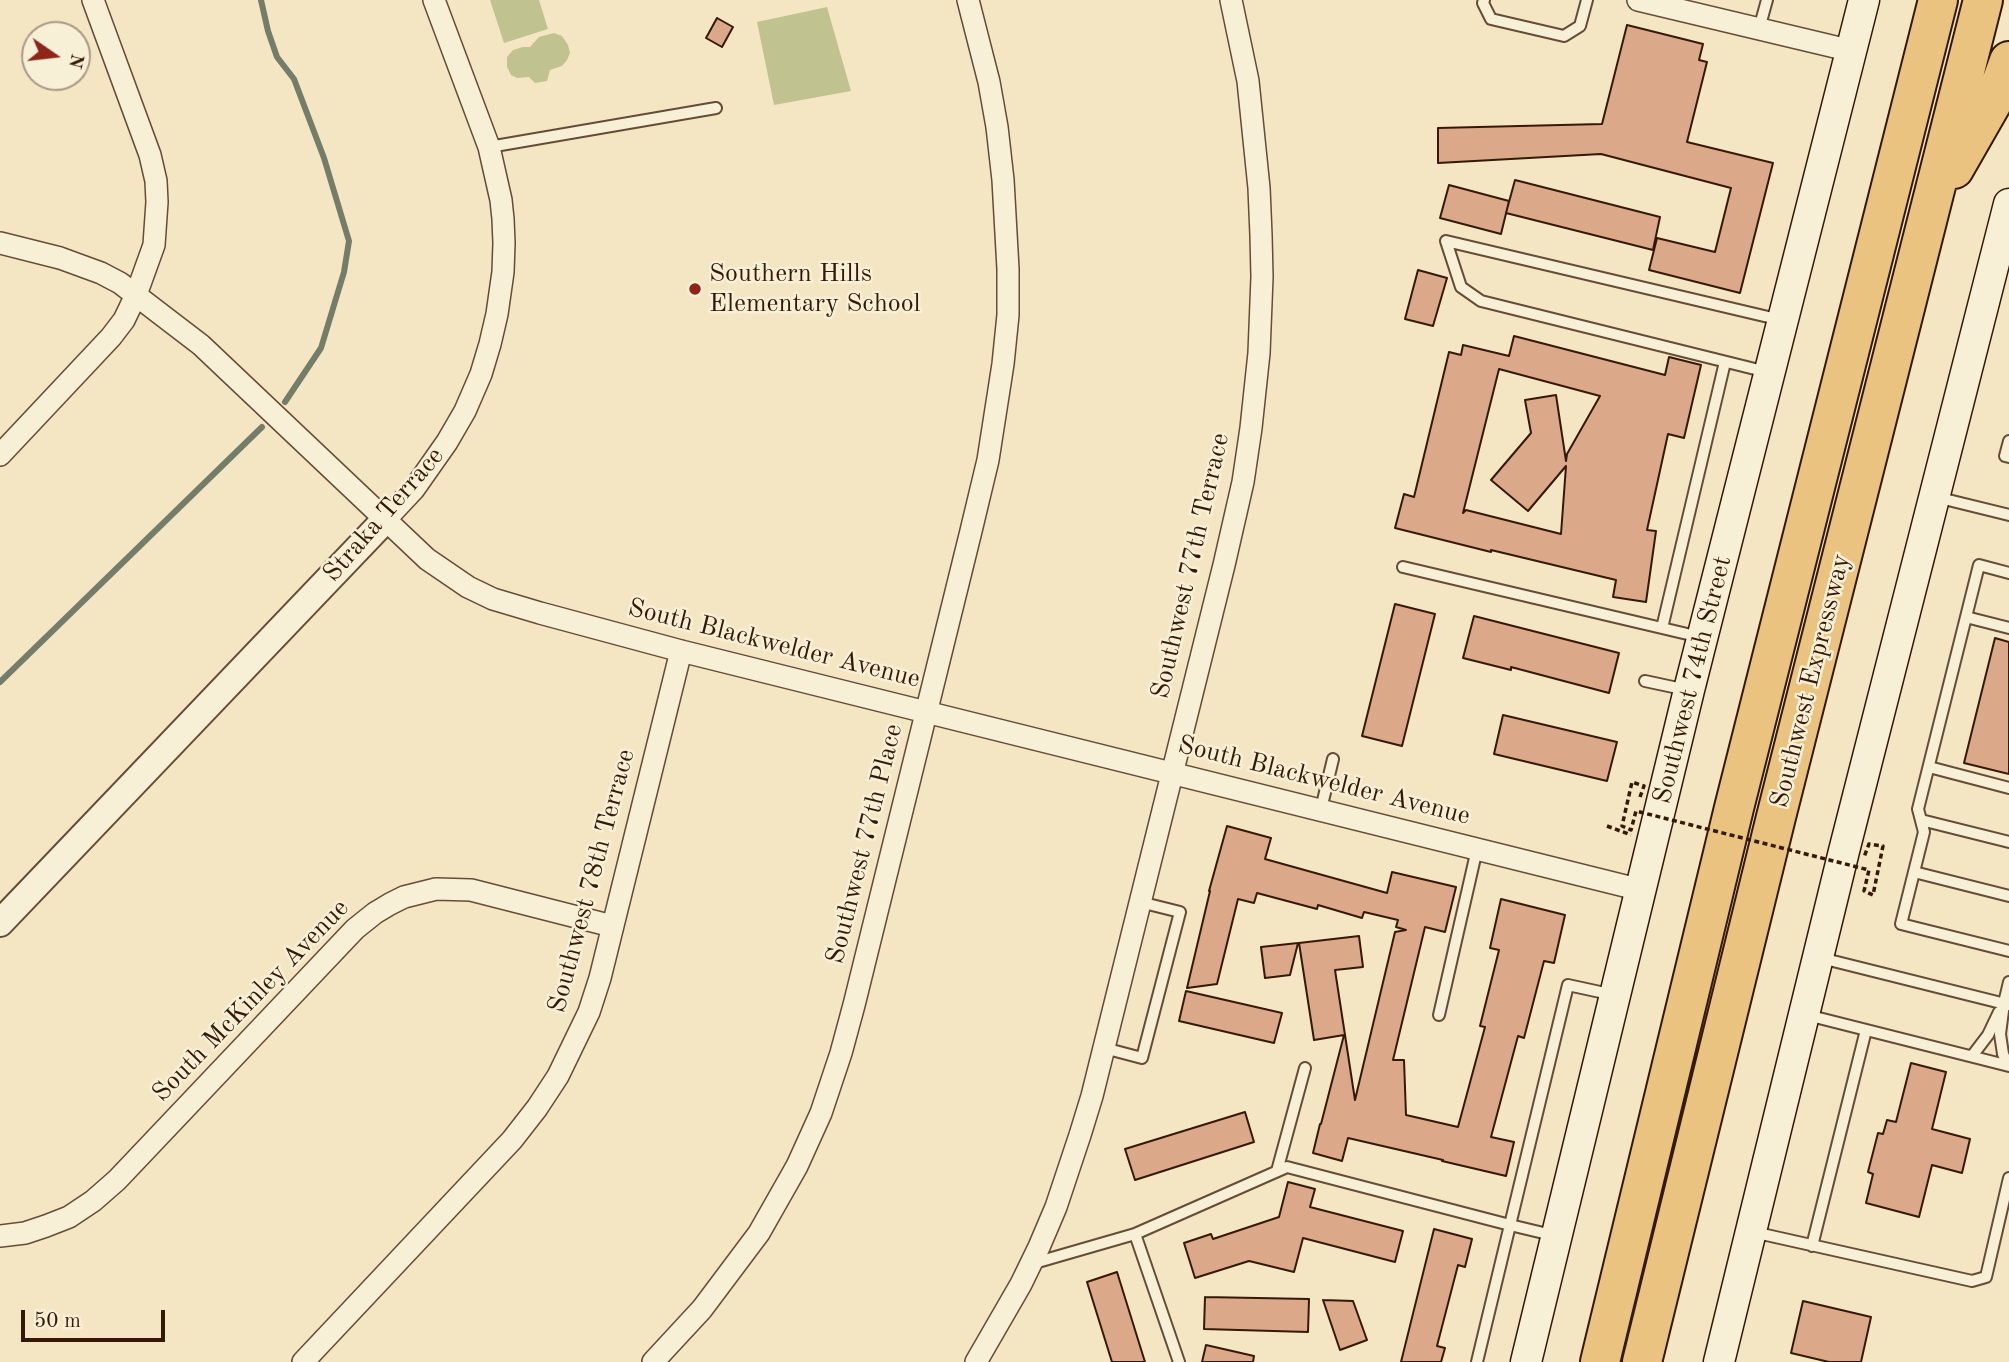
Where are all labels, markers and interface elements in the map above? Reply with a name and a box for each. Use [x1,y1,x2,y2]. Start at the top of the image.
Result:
north arrow [21,21,91,91]
text: N [64,51,86,70]
place label: Southern Hills Elementary School [709,258,921,320]
marker: Southern Hills Elementary School [687,281,703,297]
street label: Southwest 77th Terrace [1145,430,1237,702]
street label: Straka Terrace [317,441,451,589]
street label: Southwest Expressway [1764,551,1858,811]
street label: Southwest 74th Street [1647,553,1739,807]
street label: South Blackwelder Avenue [625,593,923,695]
street label: Southwest 77th Place [820,721,910,967]
street label: South Blackwelder Avenue [1175,730,1473,832]
street label: Southwest 78th Terrace [542,746,642,1016]
street label: South McKinley Avenue [146,893,356,1109]
scale bar [24,1296,168,1340]
text: 50 m [34,1311,81,1332]

